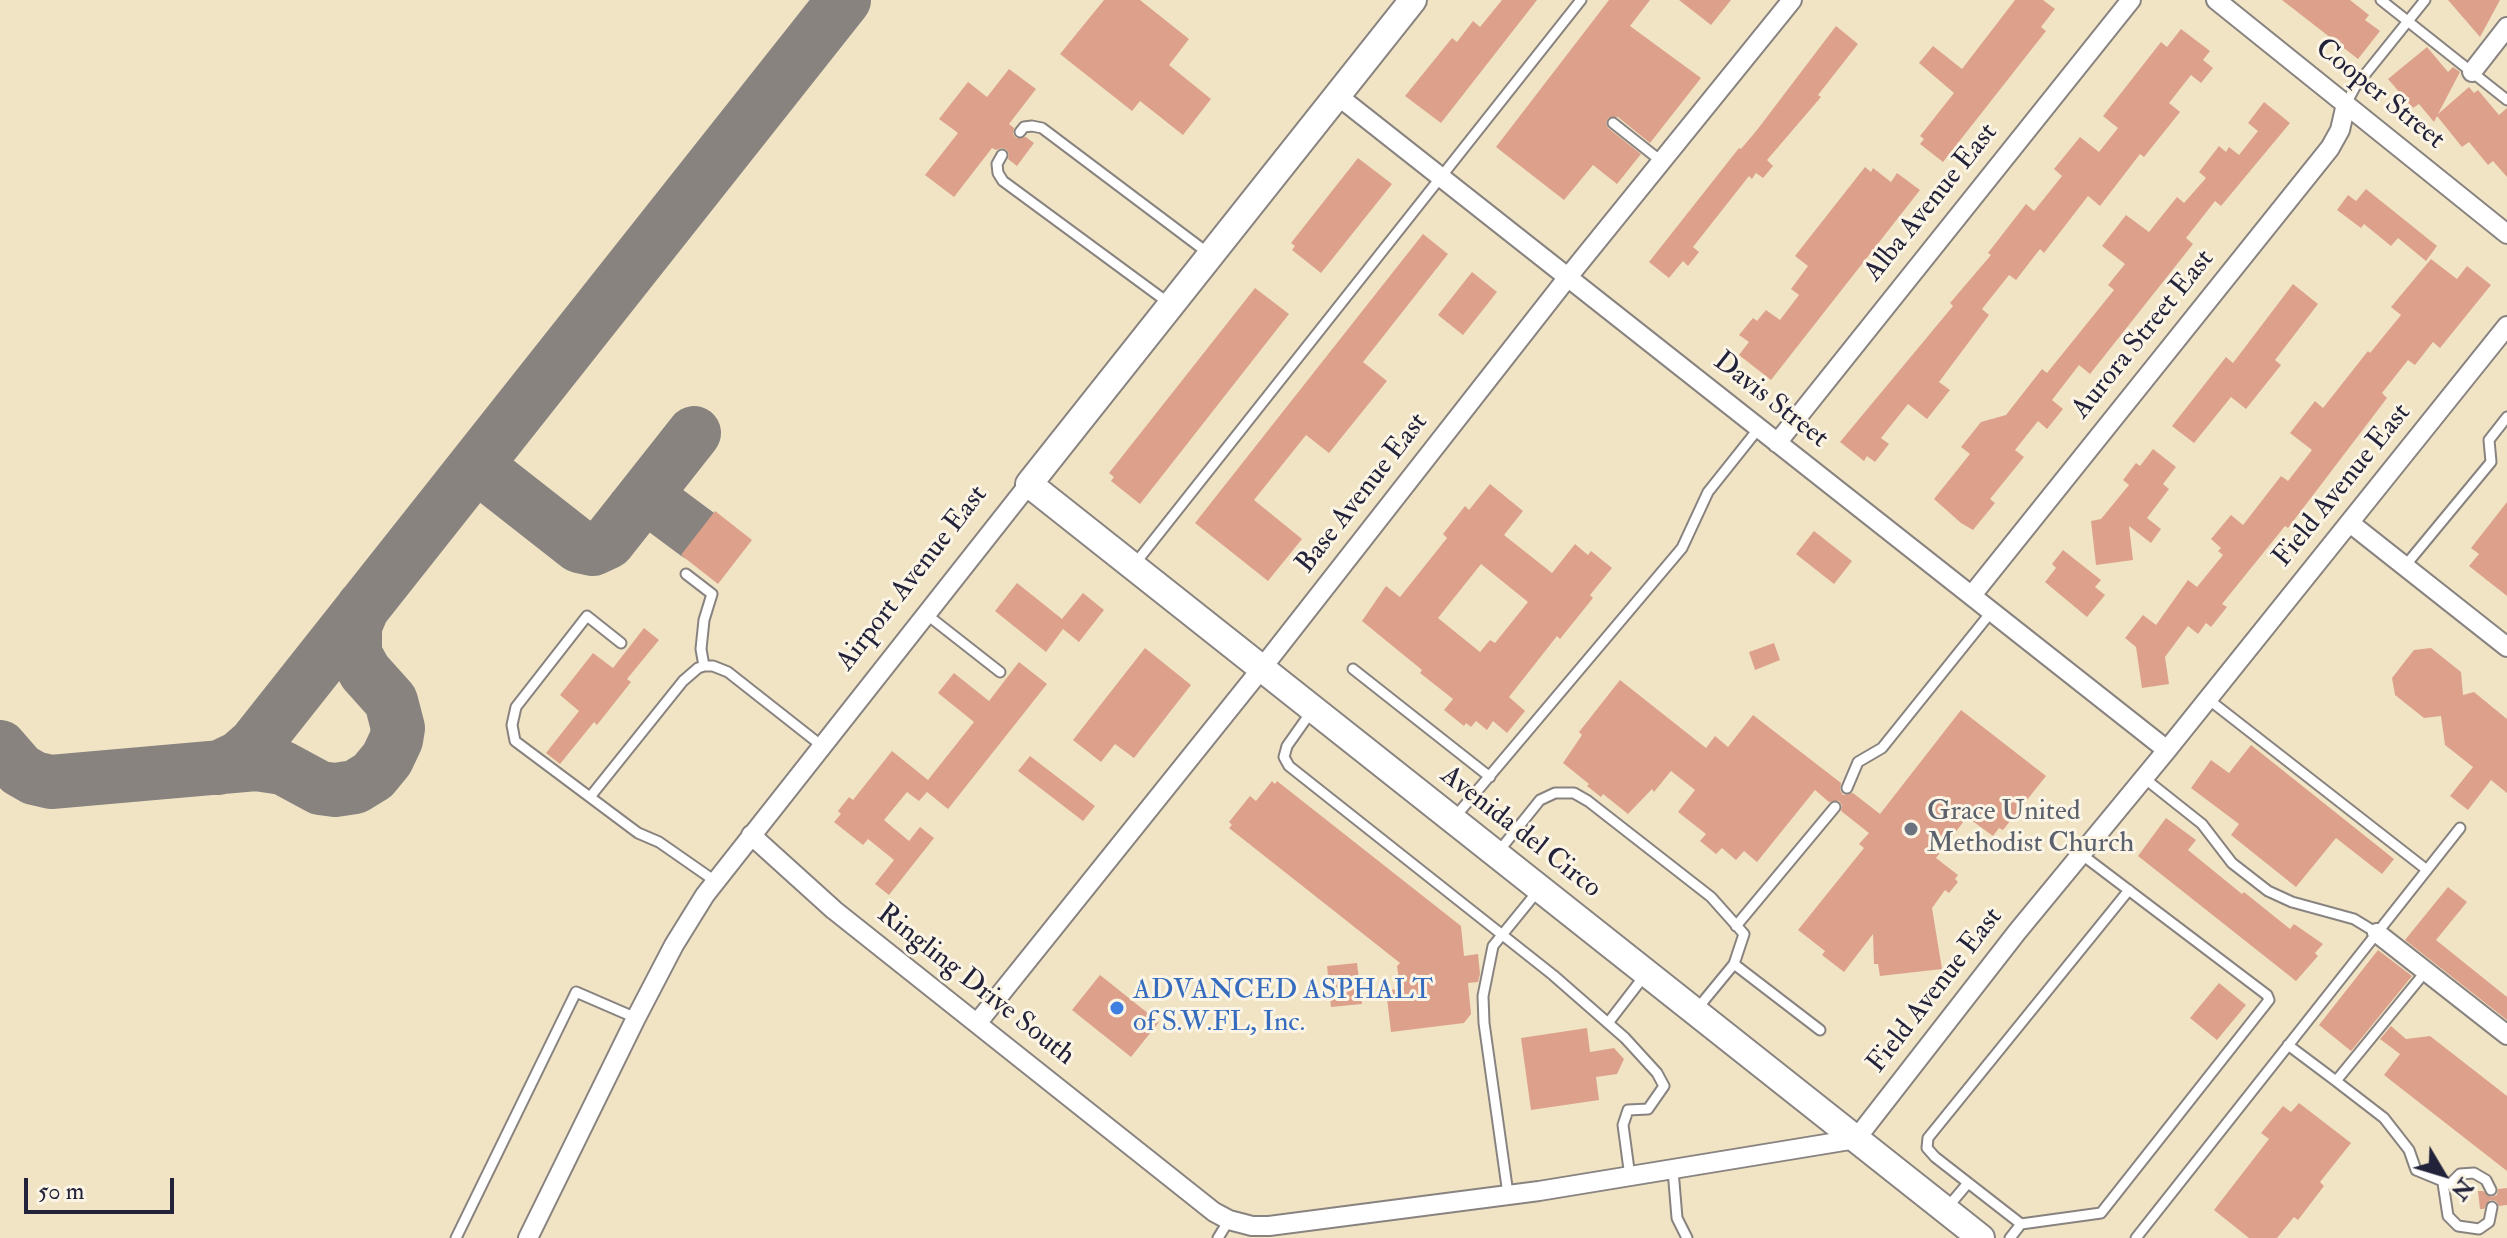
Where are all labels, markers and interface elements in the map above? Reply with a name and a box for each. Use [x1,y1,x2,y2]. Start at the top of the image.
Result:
street label: Cooper Street [2307,33,2451,157]
street label: Alba Avenue East [1858,117,2006,289]
street label: Aurora Street East [2066,244,2222,426]
street label: Davis Street [1706,346,1834,456]
street label: Field Avenue East [2267,398,2419,574]
street label: Base Avenue East [1290,407,1436,581]
street label: Airport Avenue East [830,480,996,678]
street label: Avenida del Circo [1433,760,1607,906]
place label: Grace United Methodist Church [1927,796,2134,862]
marker: Grace United Methodist Church [1902,820,1920,838]
street label: Ringling Drive South [869,898,1081,1074]
street label: Field Avenue East [1861,902,2011,1080]
place label: ADVANCED ASPHALT of S.W.FL, Inc. [1133,975,1433,1041]
marker: ADVANCED ASPHALT of S.W.FL, Inc. [1108,999,1126,1017]
north arrow [2403,1134,2483,1214]
scale bar [28,1162,178,1212]
text: N [2445,1172,2479,1205]
text: 50 m [38,1176,84,1207]

